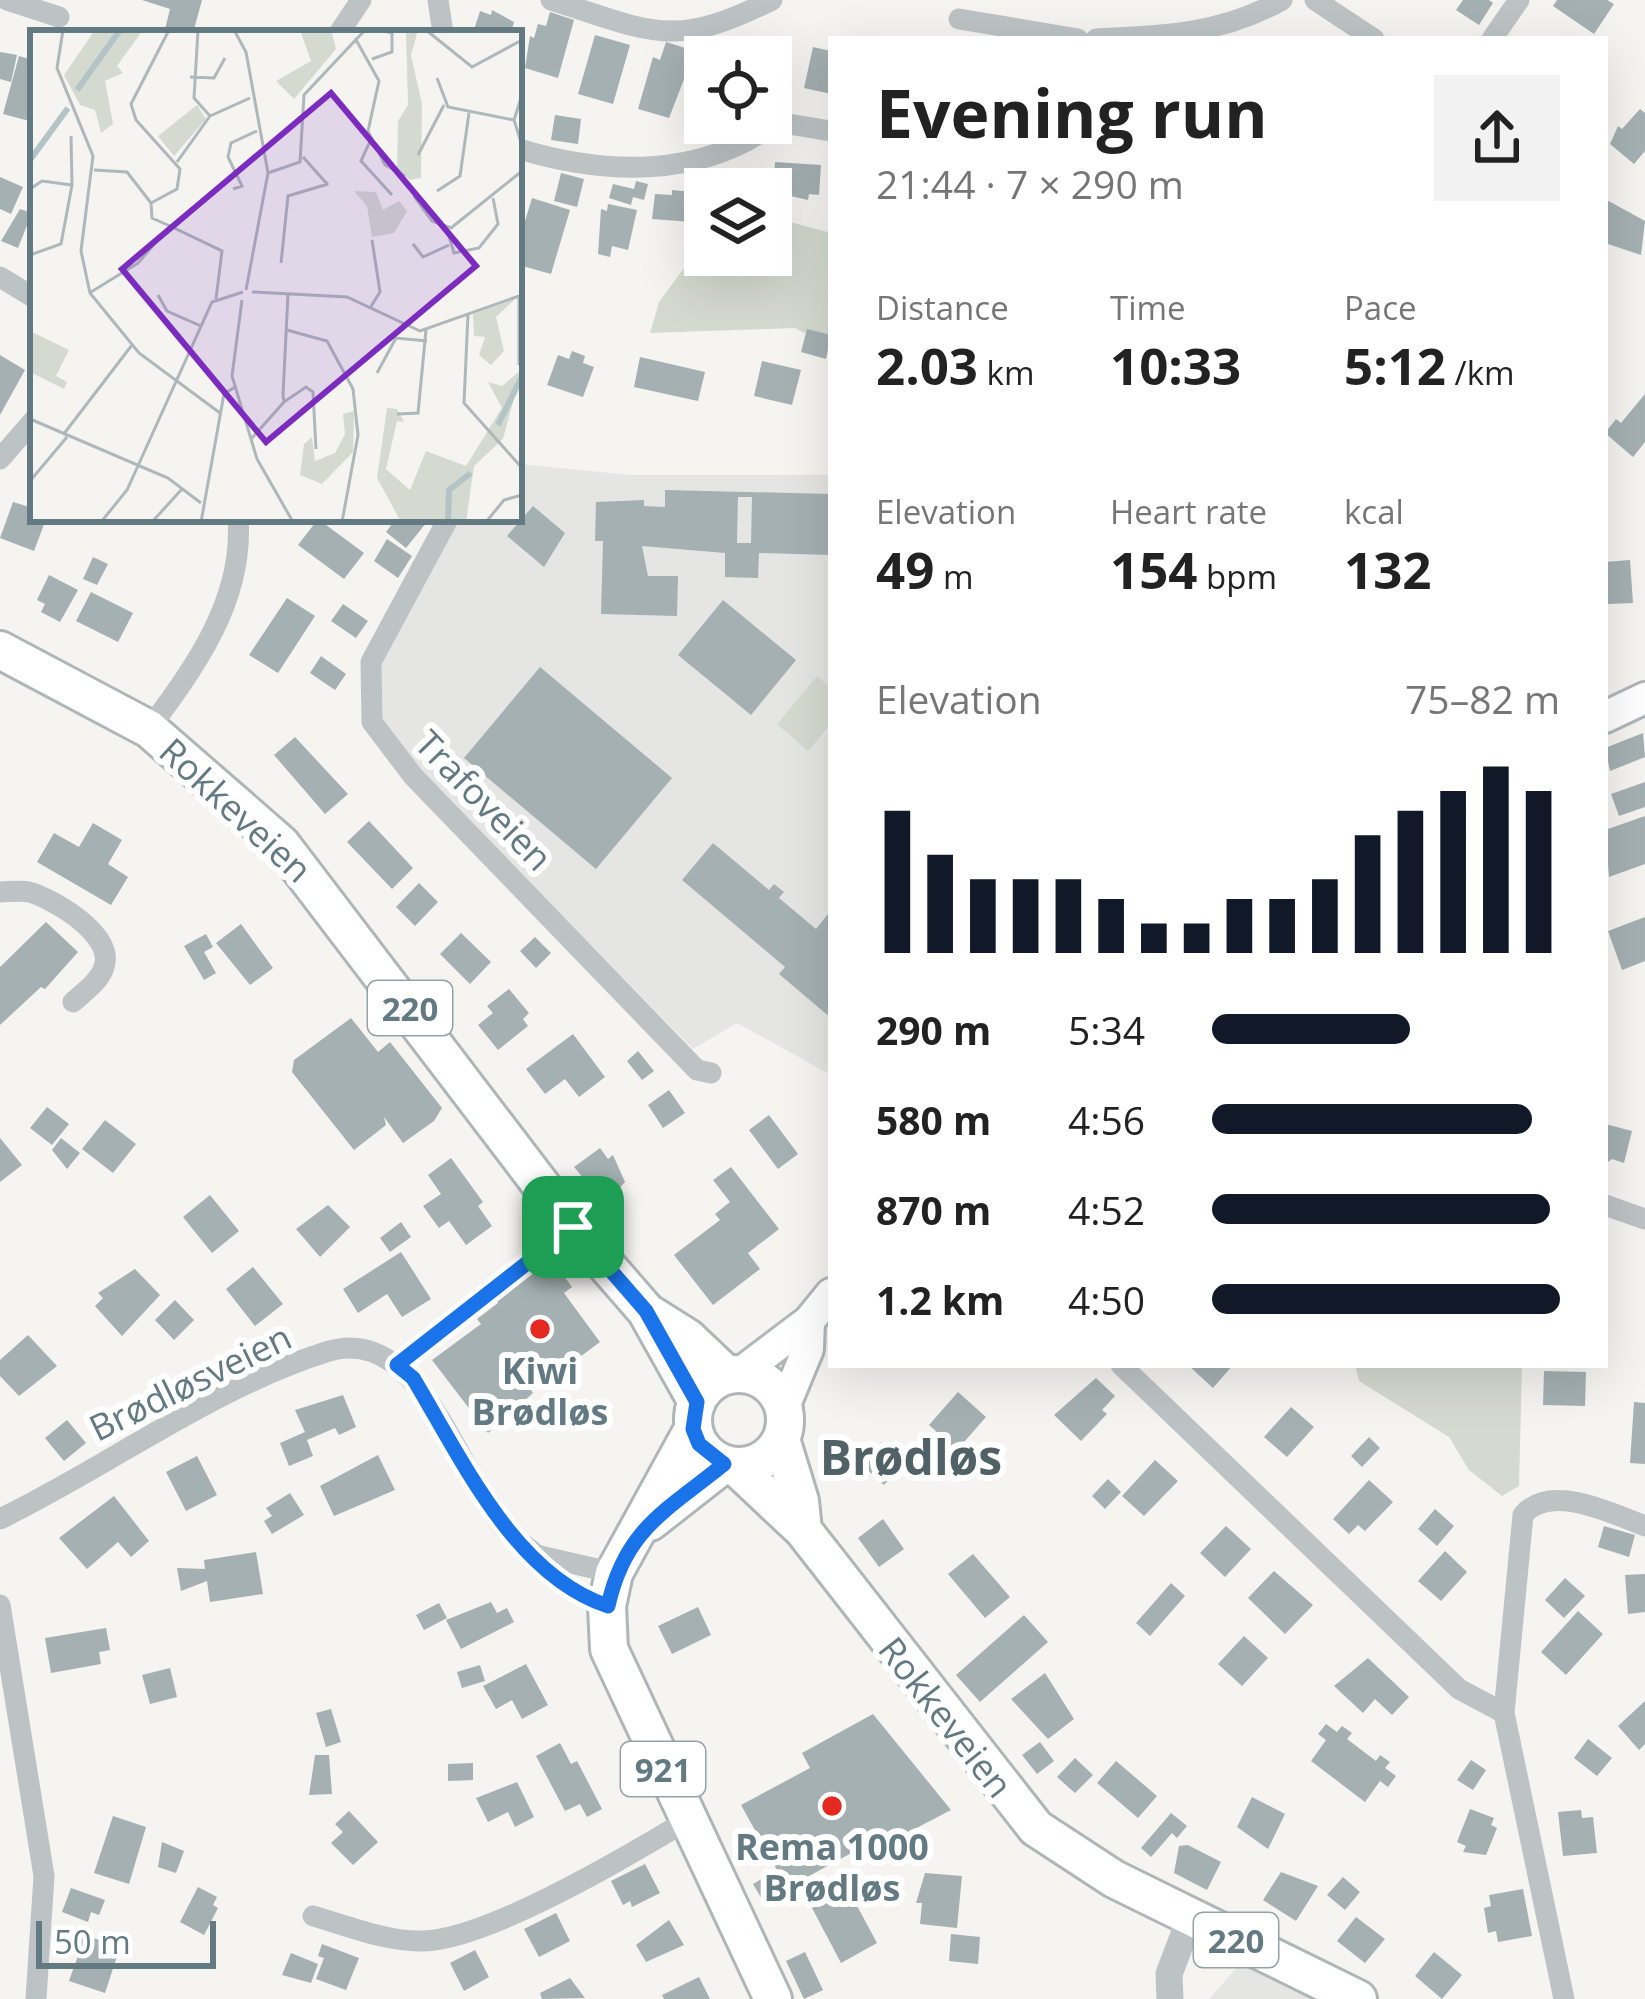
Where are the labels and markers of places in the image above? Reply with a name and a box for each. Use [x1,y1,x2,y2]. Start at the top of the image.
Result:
pin [522,1176,624,1278]
marker: Kiwi Brødløs [527,1316,553,1342]
place label: Kiwi Brødløs [472,1346,608,1436]
marker: Rema 1000 Brødløs [819,1793,845,1819]
place label: Rema 1000 Brødløs [735,1822,929,1912]

